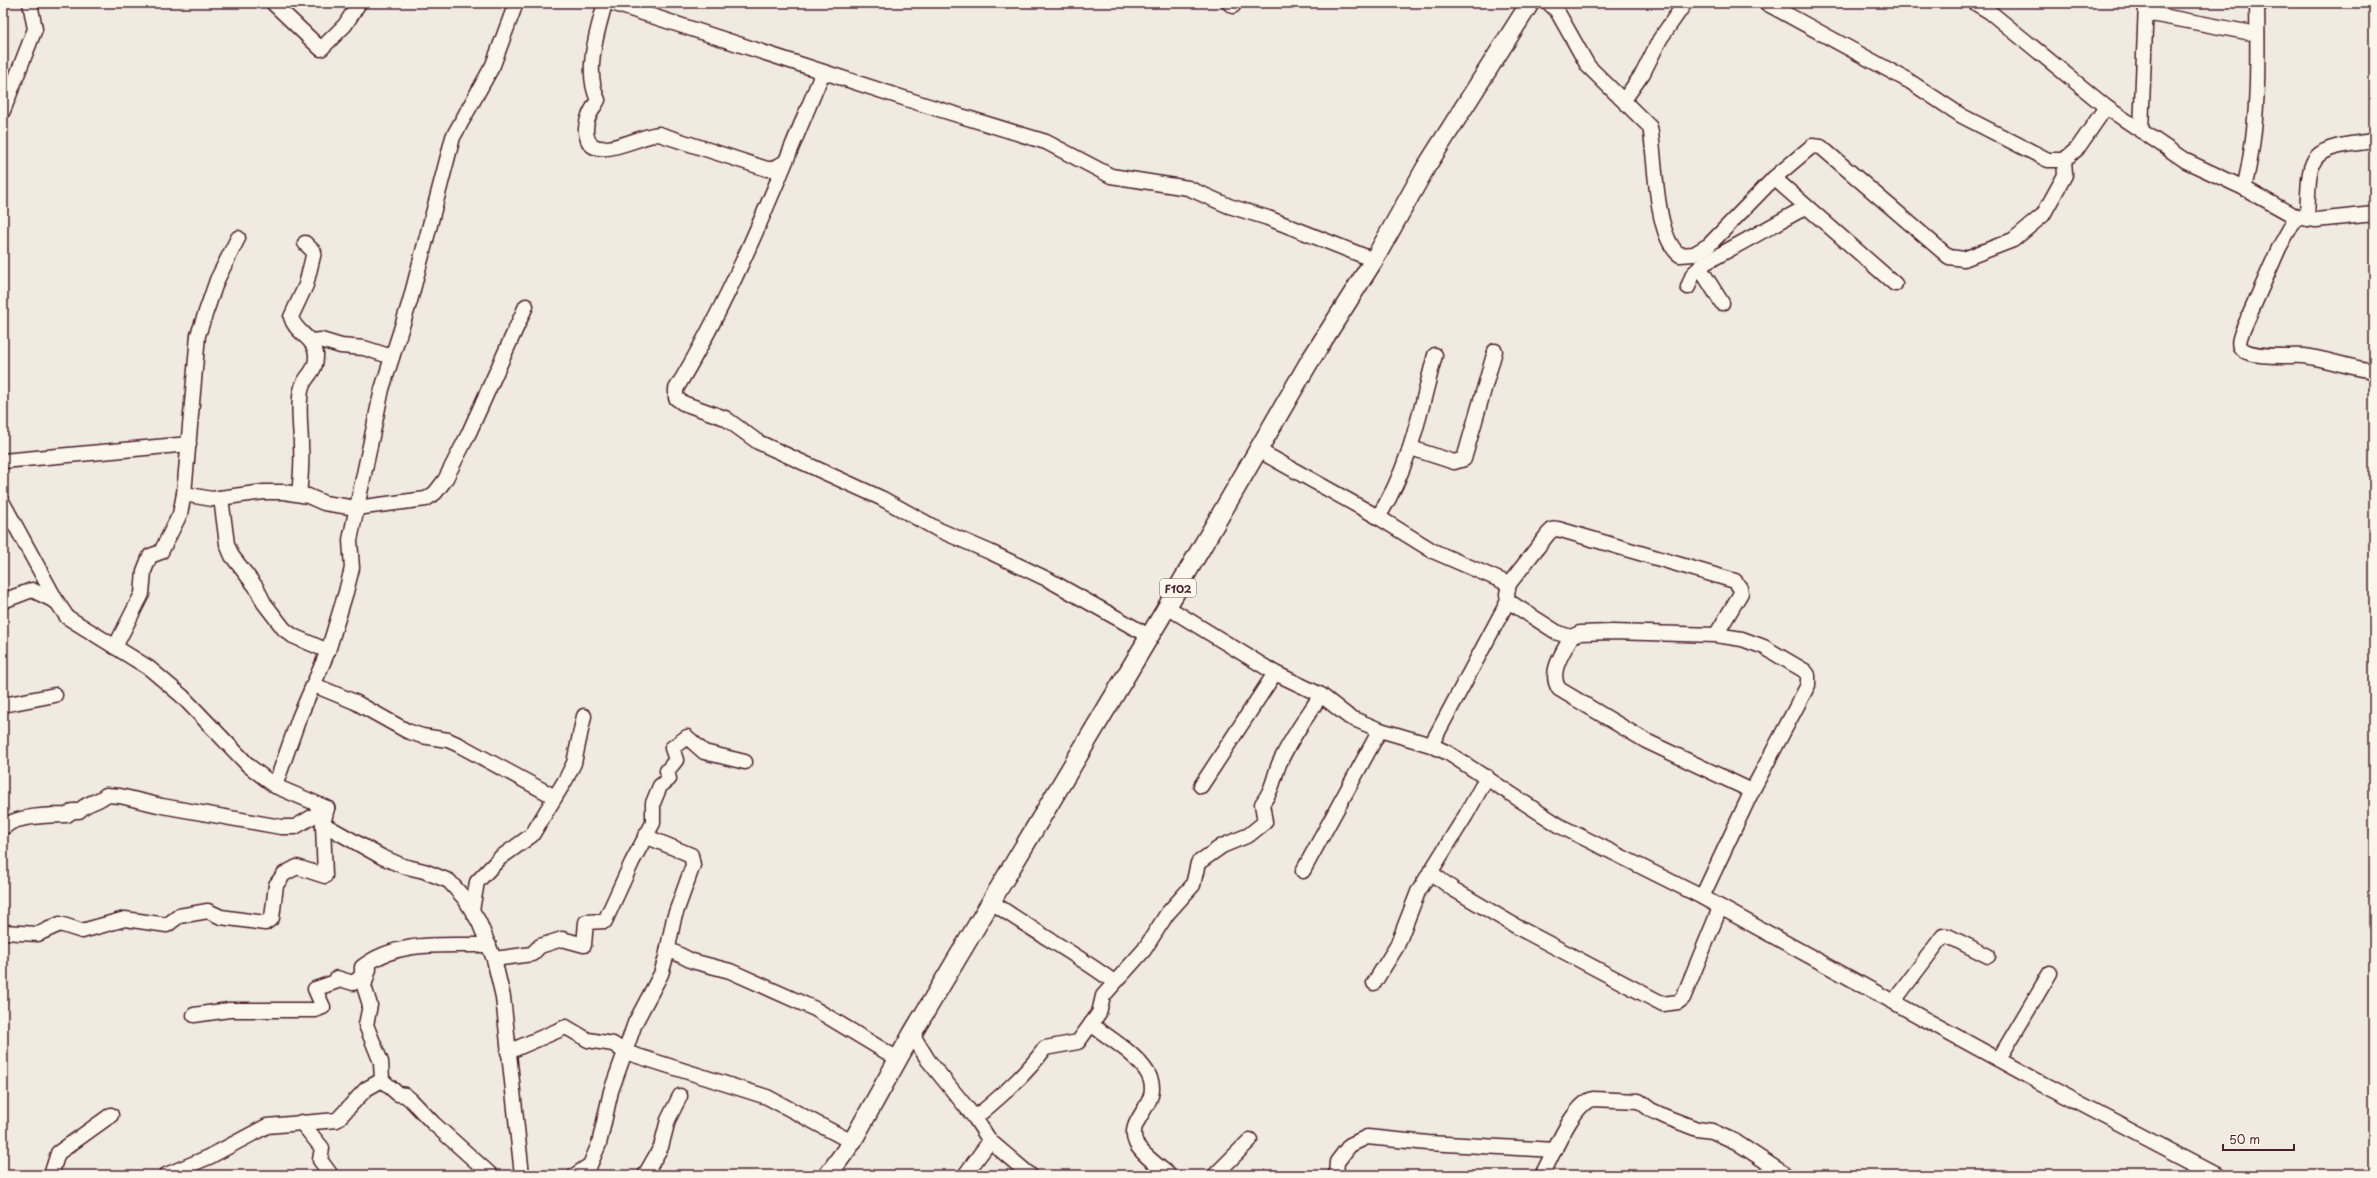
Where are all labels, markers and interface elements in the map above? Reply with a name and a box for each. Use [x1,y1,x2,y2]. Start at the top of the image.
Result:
road number: F102 [1160,579,1196,597]
scale bar [2223,1126,2294,1152]
text: 50 m [2229,1130,2260,1148]

